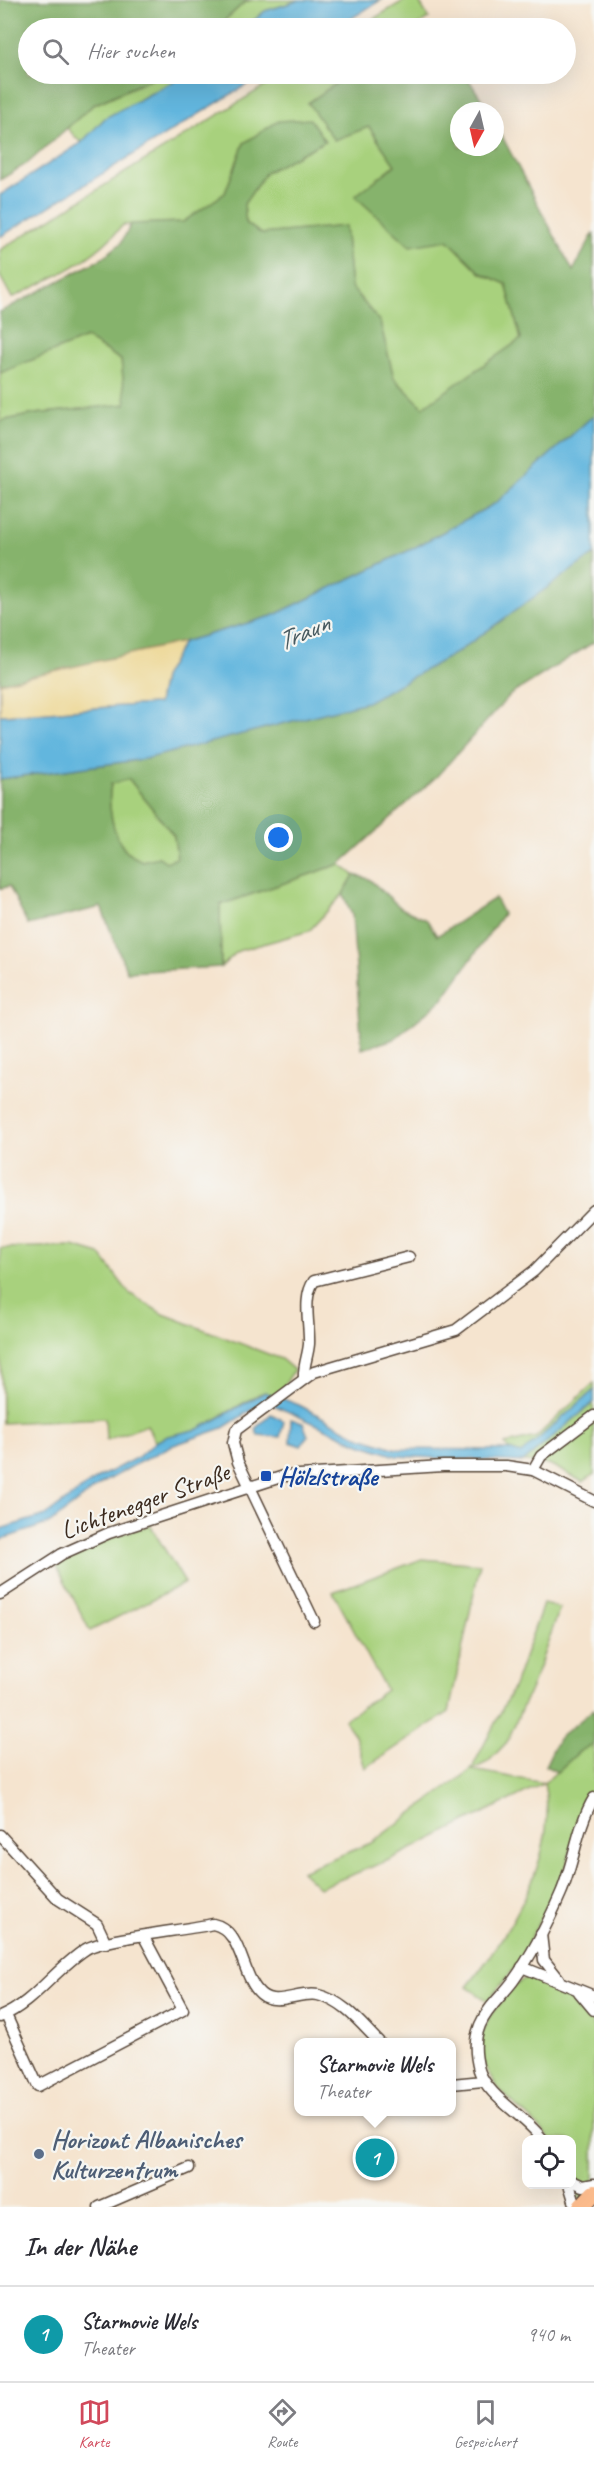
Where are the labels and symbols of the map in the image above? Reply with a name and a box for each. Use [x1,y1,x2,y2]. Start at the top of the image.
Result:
north arrow [450,102,504,156]
water label: Traun [272,605,337,658]
your location [264,823,293,852]
street label: Lichtenegger Straße [56,1454,236,1547]
place label: Hölzlstraße [278,1460,380,1493]
marker: Hölzlstraße [259,1469,273,1483]
place label: Horizont Albanisches Kulturzentrum [51,2123,244,2186]
pin: 1 [356,2136,394,2180]
marker: Horizont Albanisches Kulturzentrum [32,2147,46,2161]

